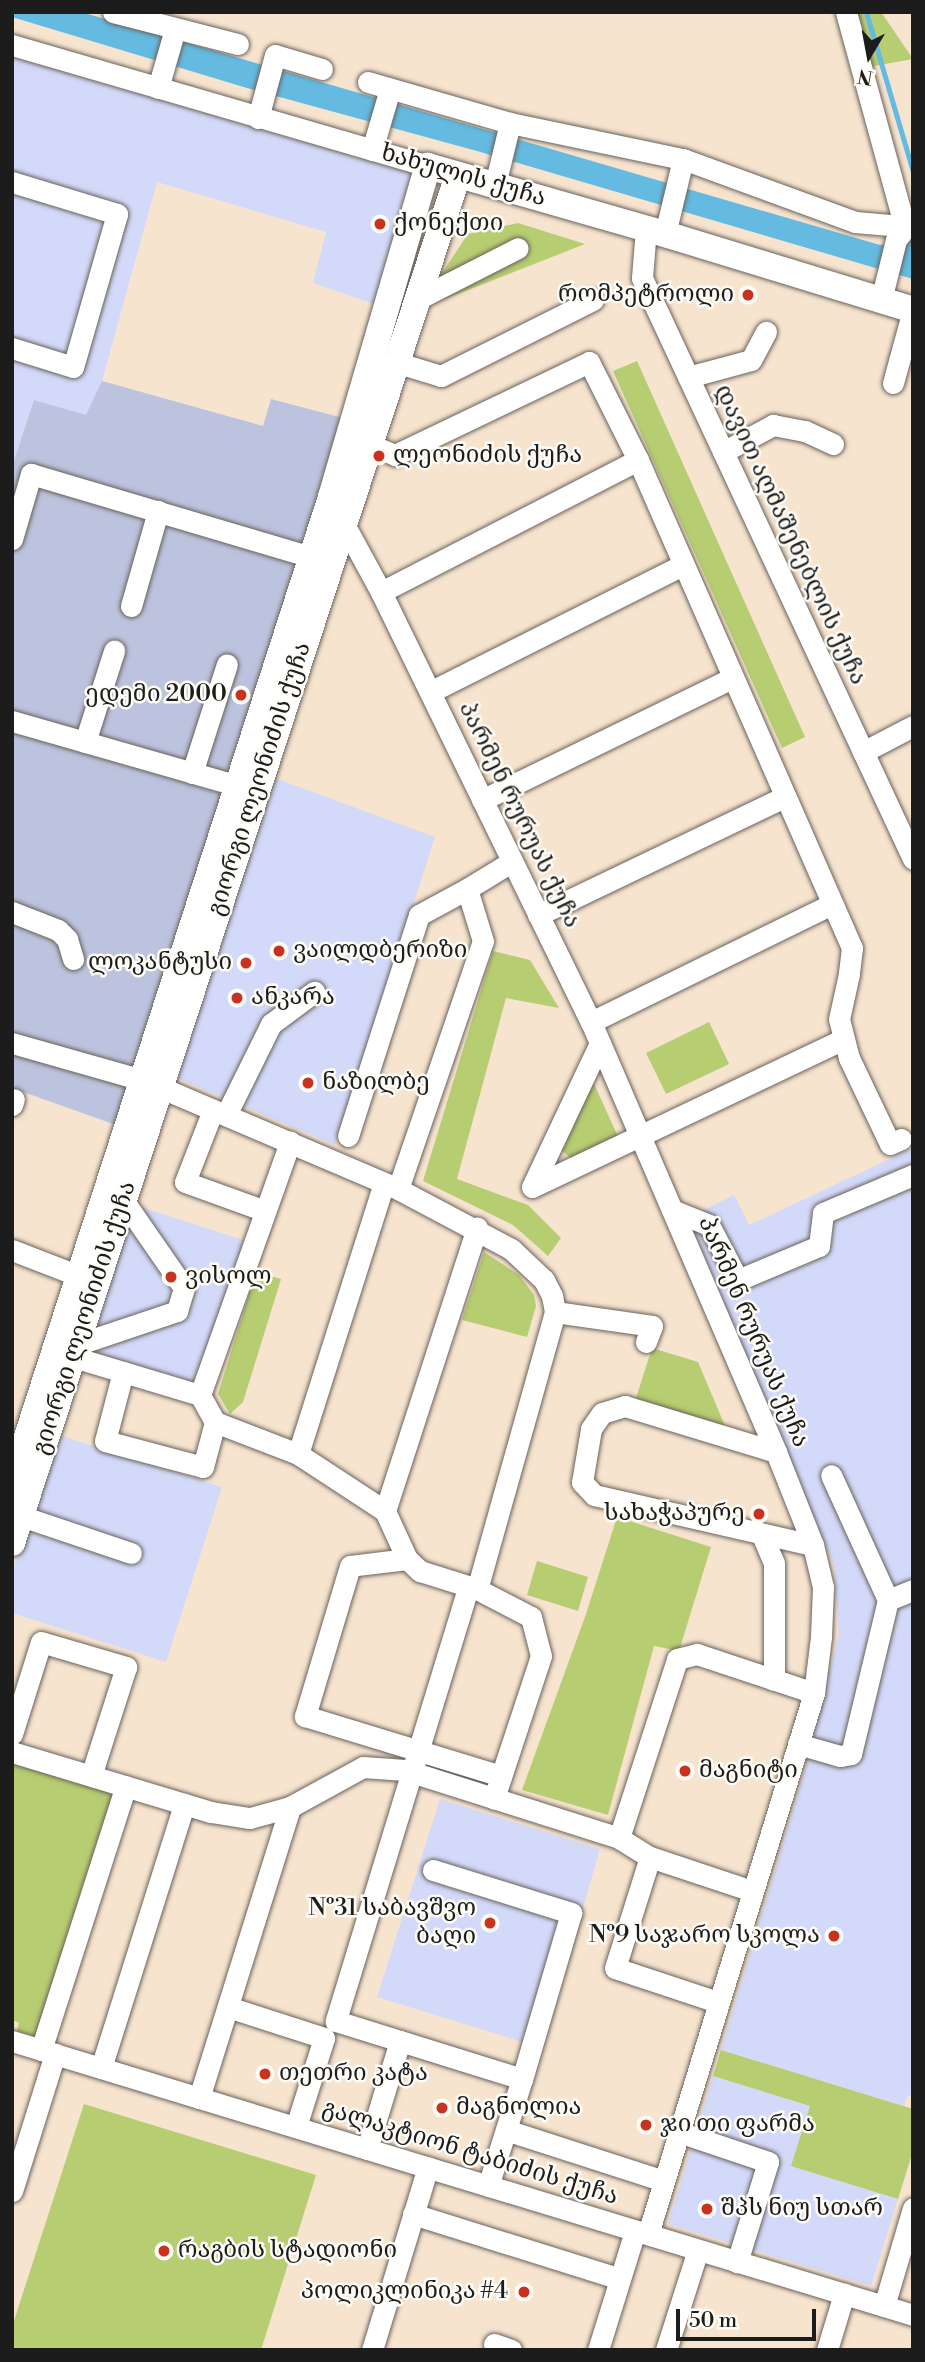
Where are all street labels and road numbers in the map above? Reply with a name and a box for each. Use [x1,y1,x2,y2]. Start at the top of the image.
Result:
street label: ხახულის ქუჩა [377,139,549,213]
street label: დავით აღმაშენებლის ქუჩა [708,380,872,690]
street label: გიორგი ლეონიძის ქუჩა [202,638,318,920]
street label: პარმენ რურუას ქუჩა [452,697,586,933]
street label: გიორგი ლეონიძის ქუჩა [27,1177,143,1459]
street label: პარმენ რურუას ქუჩა [691,1212,815,1452]
street label: გალაკტიონ ტაბიძის ქუჩა [319,2094,621,2212]

